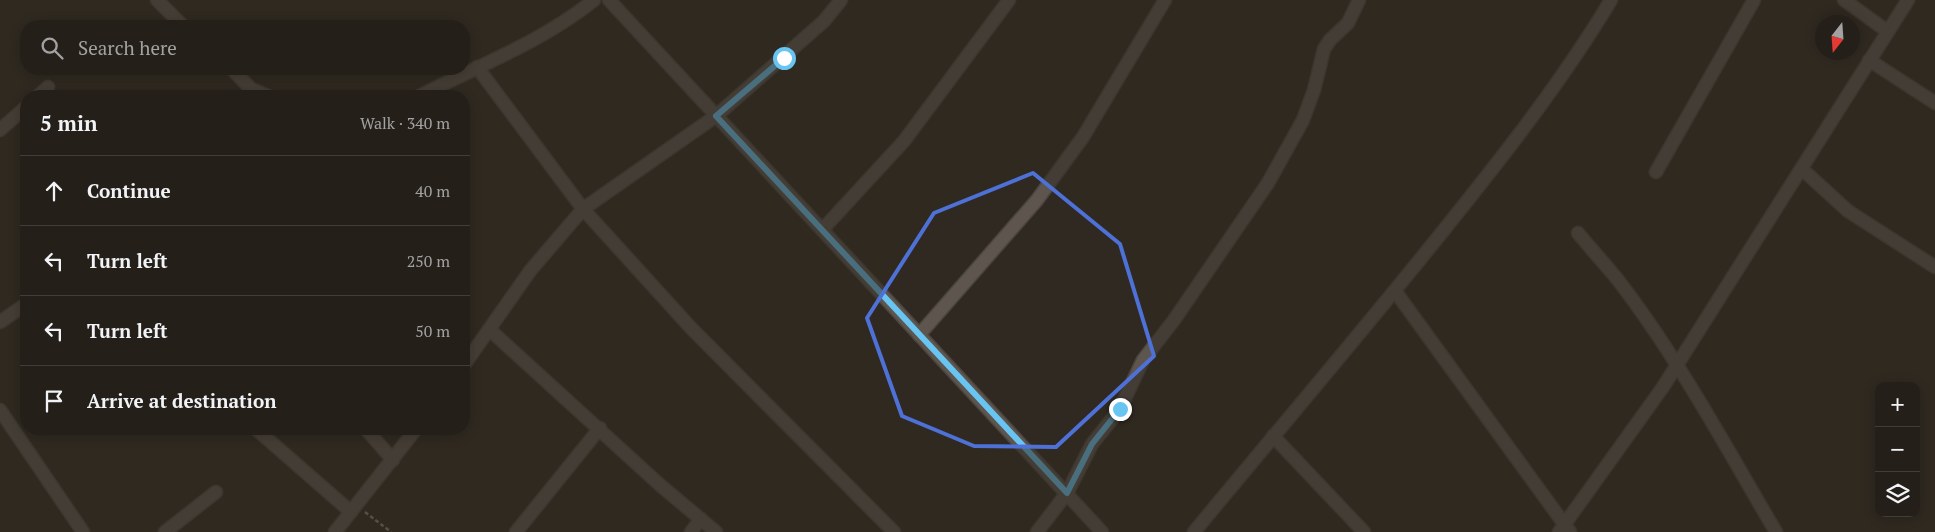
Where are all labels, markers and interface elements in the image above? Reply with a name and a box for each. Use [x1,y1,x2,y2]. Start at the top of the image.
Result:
north arrow [1815,15,1860,60]
search box [20,20,470,75]
icon: search [38,34,66,62]
text: Search here [78,35,177,60]
route start [773,47,796,70]
text: 5 min [40,109,97,137]
text: Walk · 340 m [360,112,450,134]
icon: ahead [40,177,68,205]
text: Continue [87,178,171,203]
text: 40 m [415,180,450,202]
icon: left [40,247,68,275]
text: Turn left [87,248,168,273]
text: 250 m [407,250,450,272]
icon: left [40,317,68,345]
text: Turn left [87,318,168,343]
text: 50 m [415,320,450,342]
map controls [1875,382,1920,517]
button: + [1875,382,1920,427]
icon: arrive [40,387,68,415]
text: Arrive at destination [87,388,276,413]
route end [1109,398,1132,421]
button: − [1875,427,1920,472]
button: layers [1875,472,1920,517]

